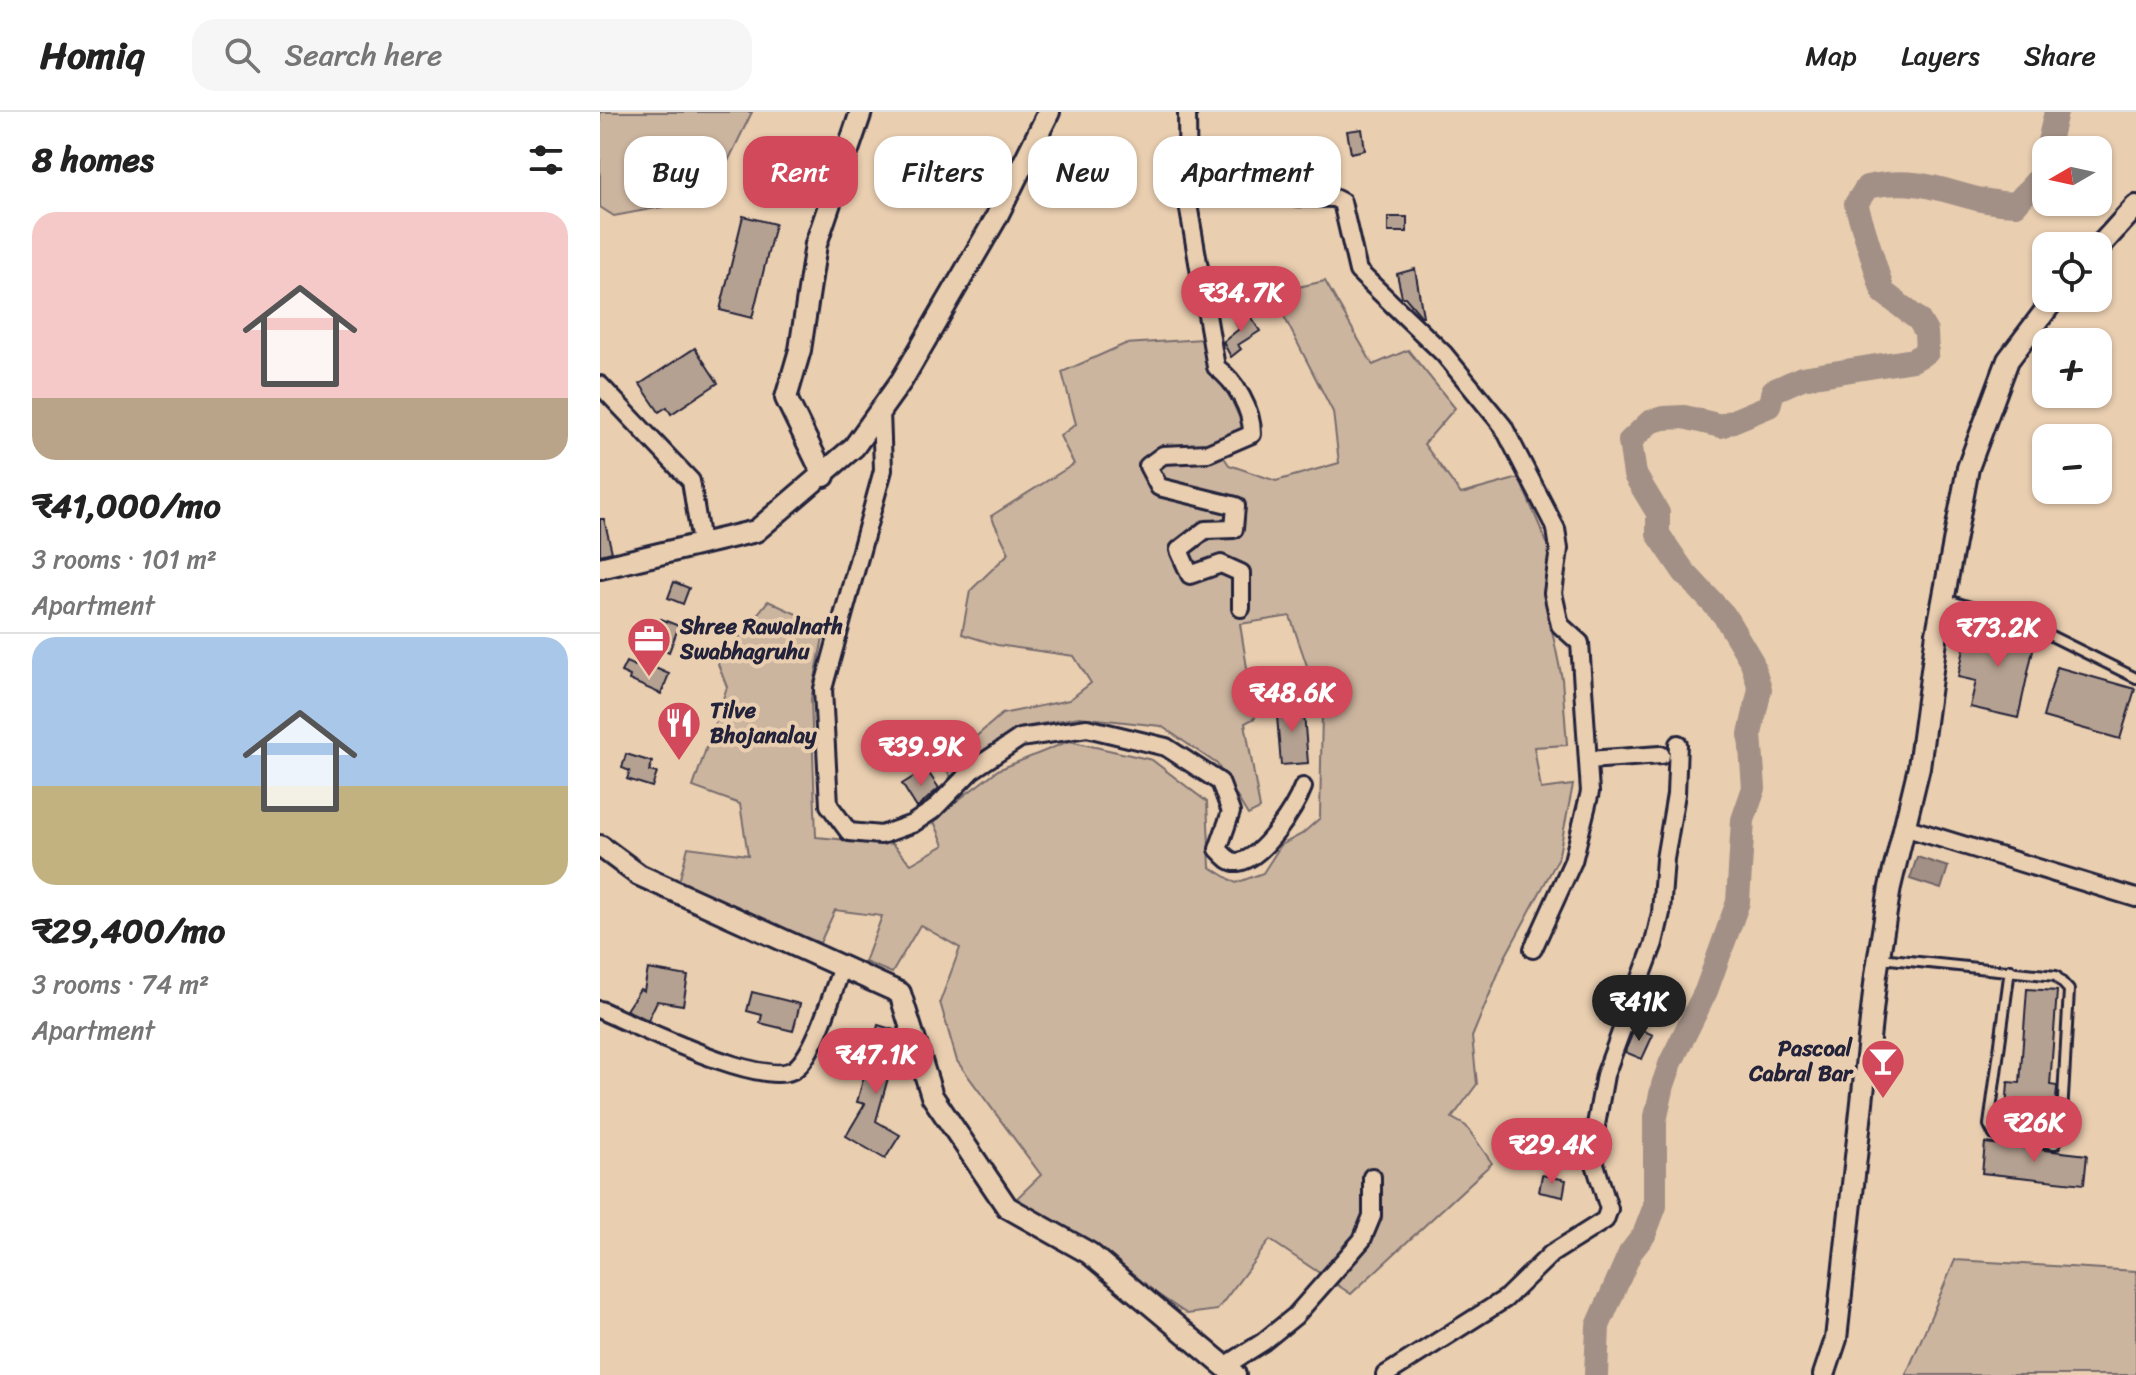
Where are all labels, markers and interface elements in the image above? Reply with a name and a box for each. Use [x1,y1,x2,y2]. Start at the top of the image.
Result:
search box [192,19,752,91]
text: Homiq [40,22,144,89]
text: Search here [284,28,442,82]
text: Map [1805,31,1857,80]
text: Layers [1901,31,1980,80]
text: Share [2024,31,2096,80]
icon: search [220,33,264,77]
text: 8 homes [32,130,154,190]
chip: Buy [624,136,727,208]
chip: Rent [743,136,858,208]
chip: Filters [874,136,1012,208]
chip: New [1028,136,1137,208]
chip: Apartment [1153,136,1341,208]
north arrow [2032,136,2112,216]
map controls [2032,136,2112,504]
icon: filters [524,138,568,182]
button: locate [2032,232,2112,312]
icon: home [228,264,372,408]
pin: ₹34.7K [1176,266,1306,334]
text: ₹34.7K [1199,269,1283,315]
button: + [2032,328,2112,408]
button: − [2032,424,2112,504]
text: ₹41,000/mo [32,476,221,536]
text: 3 rooms · 101 m² [32,536,217,582]
text: Apartment [32,582,155,628]
pin: ₹73.2K [1933,601,2063,669]
text: ₹73.2K [1957,604,2039,650]
place label: Shree Rawalnath Swabhagruhu [679,607,843,671]
office icon: Shree Rawalnath Swabhagruhu [625,615,673,678]
pin: ₹48.6K [1227,666,1357,734]
text: ₹48.6K [1250,669,1334,715]
icon: home [228,689,372,833]
place label: Tilve Bhojanalay [710,691,817,755]
restaurant icon: Tilve Bhojanalay [655,699,703,762]
pin: ₹39.9K [856,720,986,788]
text: ₹39.9K [879,723,963,769]
text: ₹29,400/mo [32,901,225,961]
text: 3 rooms · 74 m² [32,961,209,1007]
pin: ₹41K [1592,975,1686,1043]
text: ₹41K [1610,978,1668,1024]
text: Apartment [32,1007,155,1053]
pin: ₹47.1K [811,1028,941,1096]
place label: Pascoal Cabral Bar [1748,1029,1854,1093]
text: ₹47.1K [836,1031,916,1077]
bar icon: Pascoal Cabral Bar [1859,1037,1907,1100]
pin: ₹26K [1987,1096,2081,1164]
text: ₹26K [2004,1099,2064,1145]
pin: ₹29.4K [1487,1118,1617,1186]
text: ₹29.4K [1509,1121,1595,1167]

